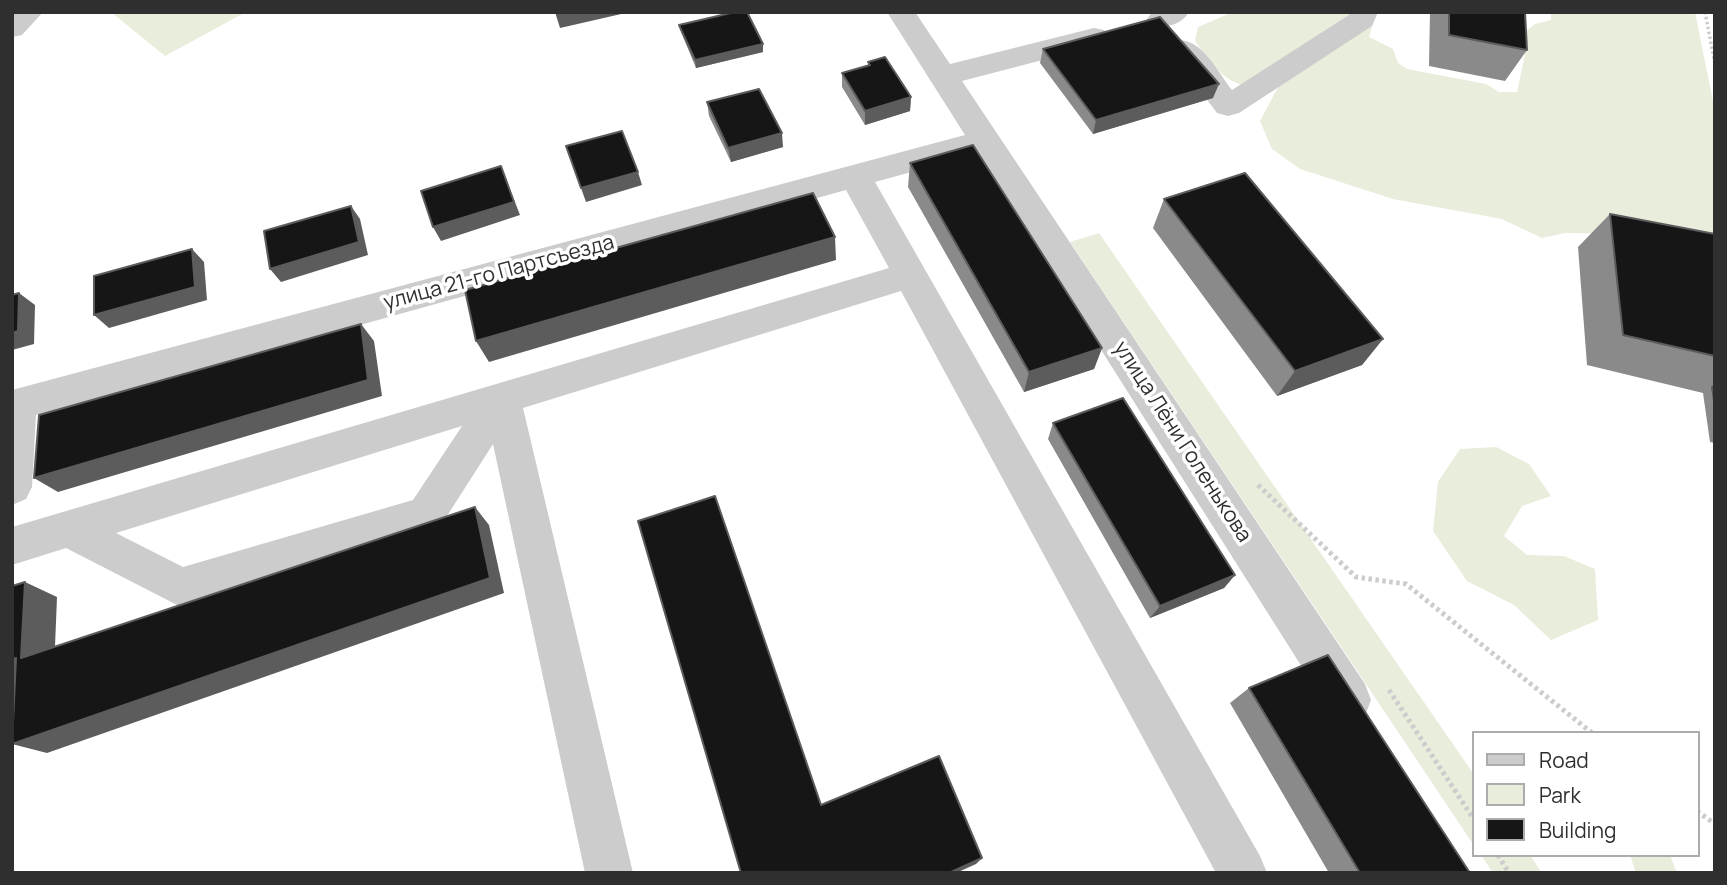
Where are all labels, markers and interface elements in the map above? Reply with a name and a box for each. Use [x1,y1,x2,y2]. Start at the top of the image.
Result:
street label: улица 21-го Партсъезда [381,230,617,316]
street label: улица Лёни Голенькова [1108,337,1256,547]
legend [1472,731,1699,857]
text: Road [1539,746,1589,774]
text: Park [1539,781,1581,809]
text: Building [1539,816,1616,844]

